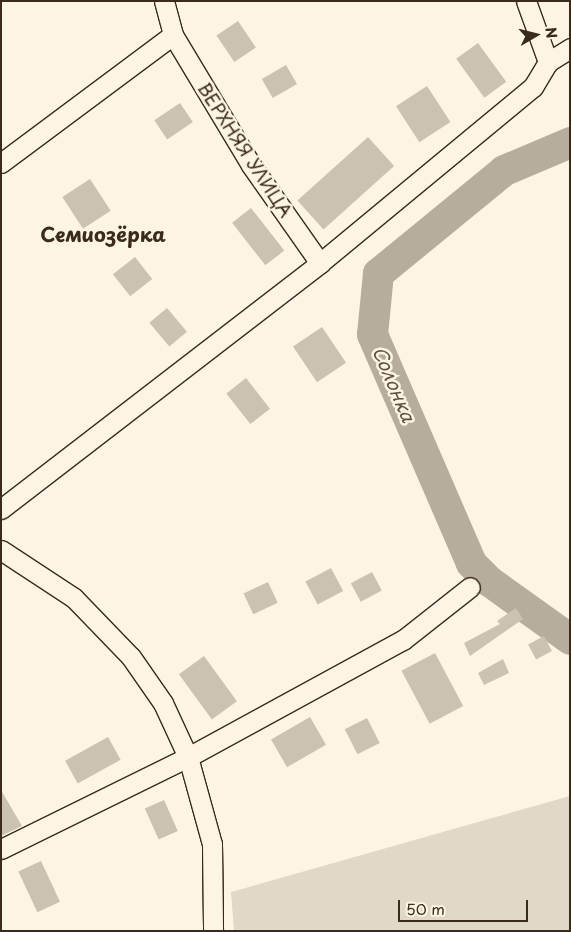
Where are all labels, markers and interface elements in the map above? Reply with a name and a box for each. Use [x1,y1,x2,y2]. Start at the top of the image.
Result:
north arrow [511,10,561,60]
text: N [540,26,563,40]
street label: ВЕРХНЯЯ УЛИЦА [193,78,297,222]
district label: Семиозёрка [40,222,166,246]
water label: Солонка [368,343,420,425]
scale bar [401,890,531,922]
text: 50 m [406,897,445,920]

